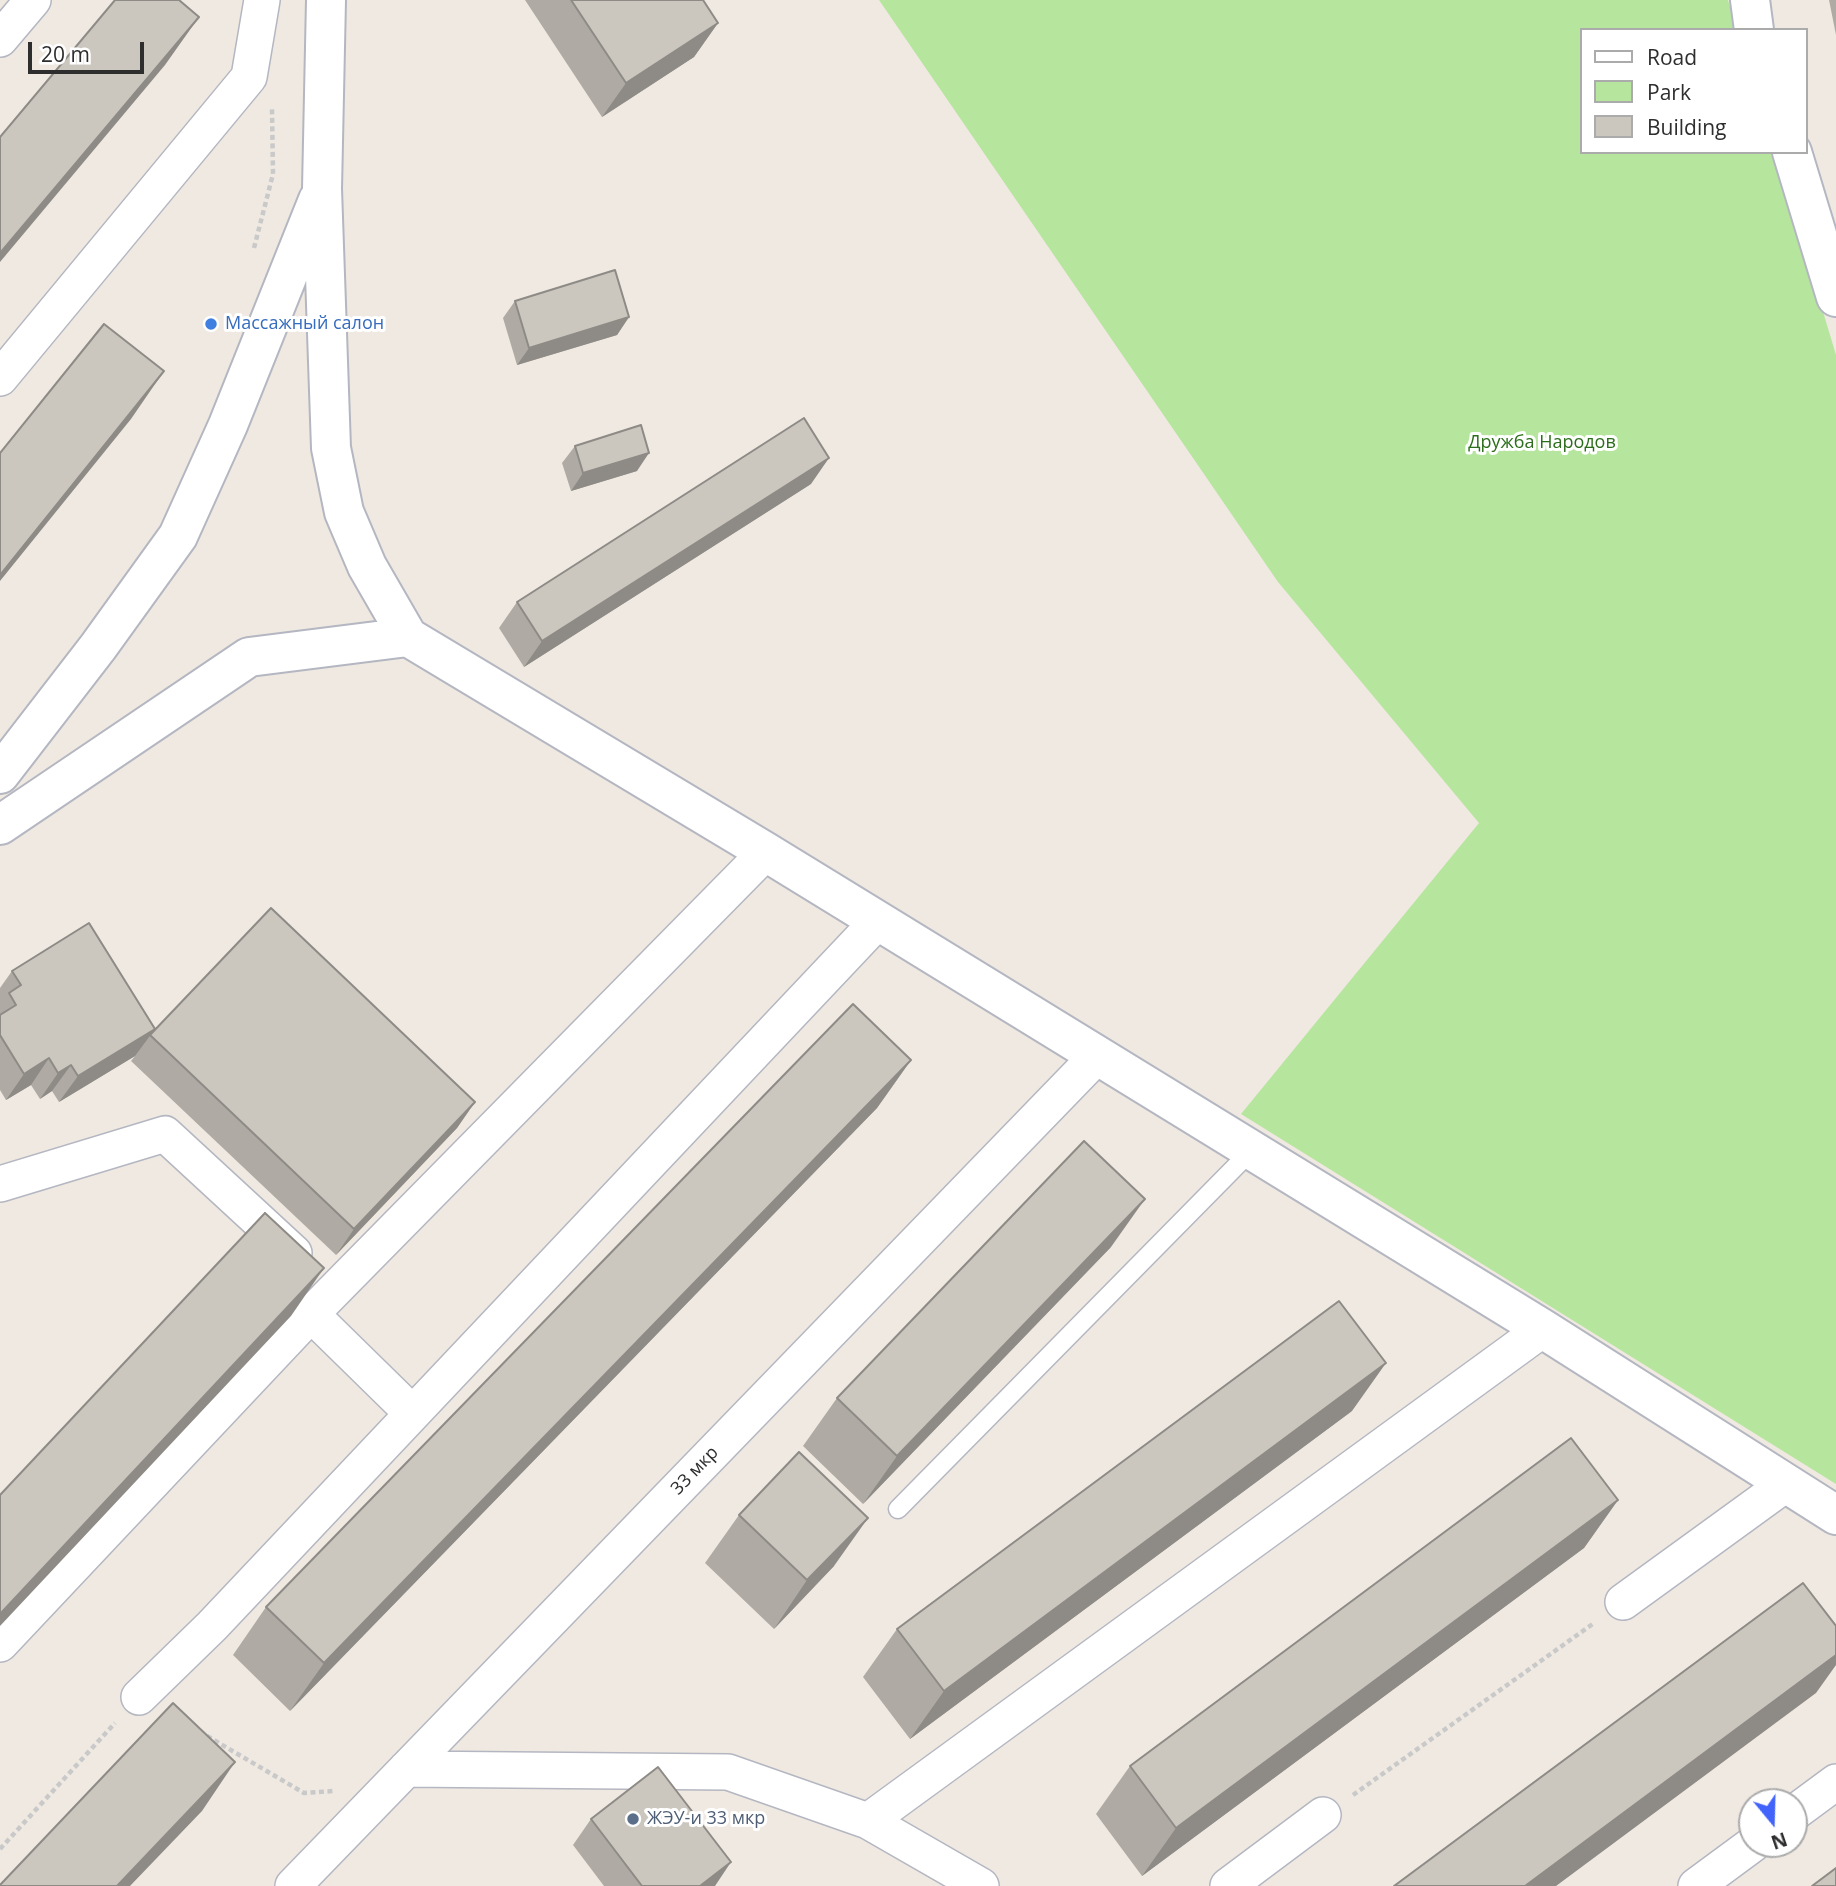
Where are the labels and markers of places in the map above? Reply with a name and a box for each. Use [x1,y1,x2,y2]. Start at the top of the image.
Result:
place label: Массажный салон [225,313,384,335]
marker: Массажный салон [203,316,219,332]
place label: ЖЭУ-и 33 мкр [647,1808,765,1830]
marker: ЖЭУ-и 33 мкр [625,1811,641,1827]

